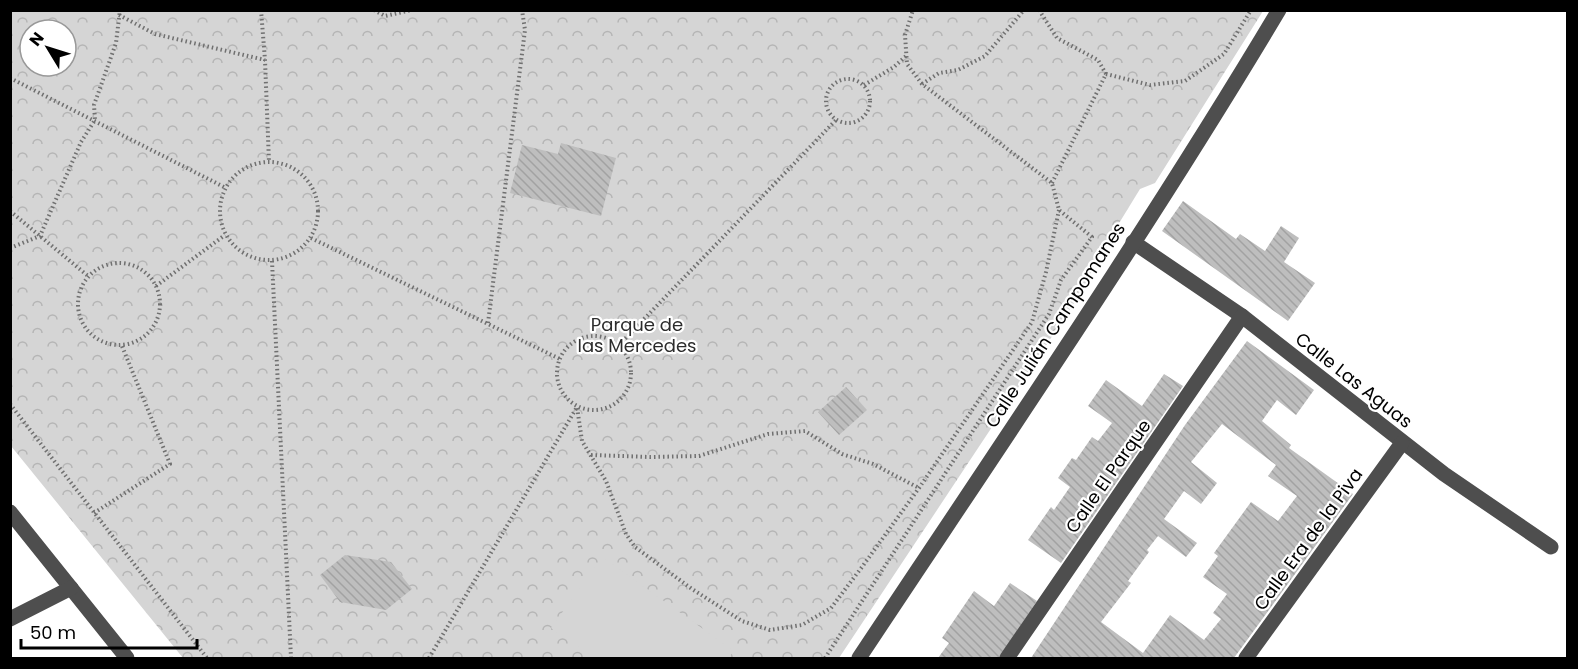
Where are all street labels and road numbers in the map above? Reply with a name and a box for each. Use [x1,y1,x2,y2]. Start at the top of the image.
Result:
street label: Calle Julián Campomanes [979,217,1131,433]
street label: Calle Las Aguas [1290,326,1418,434]
street label: Calle El Parque [1059,414,1157,538]
street label: Calle Era de la Piva [1248,463,1368,615]

